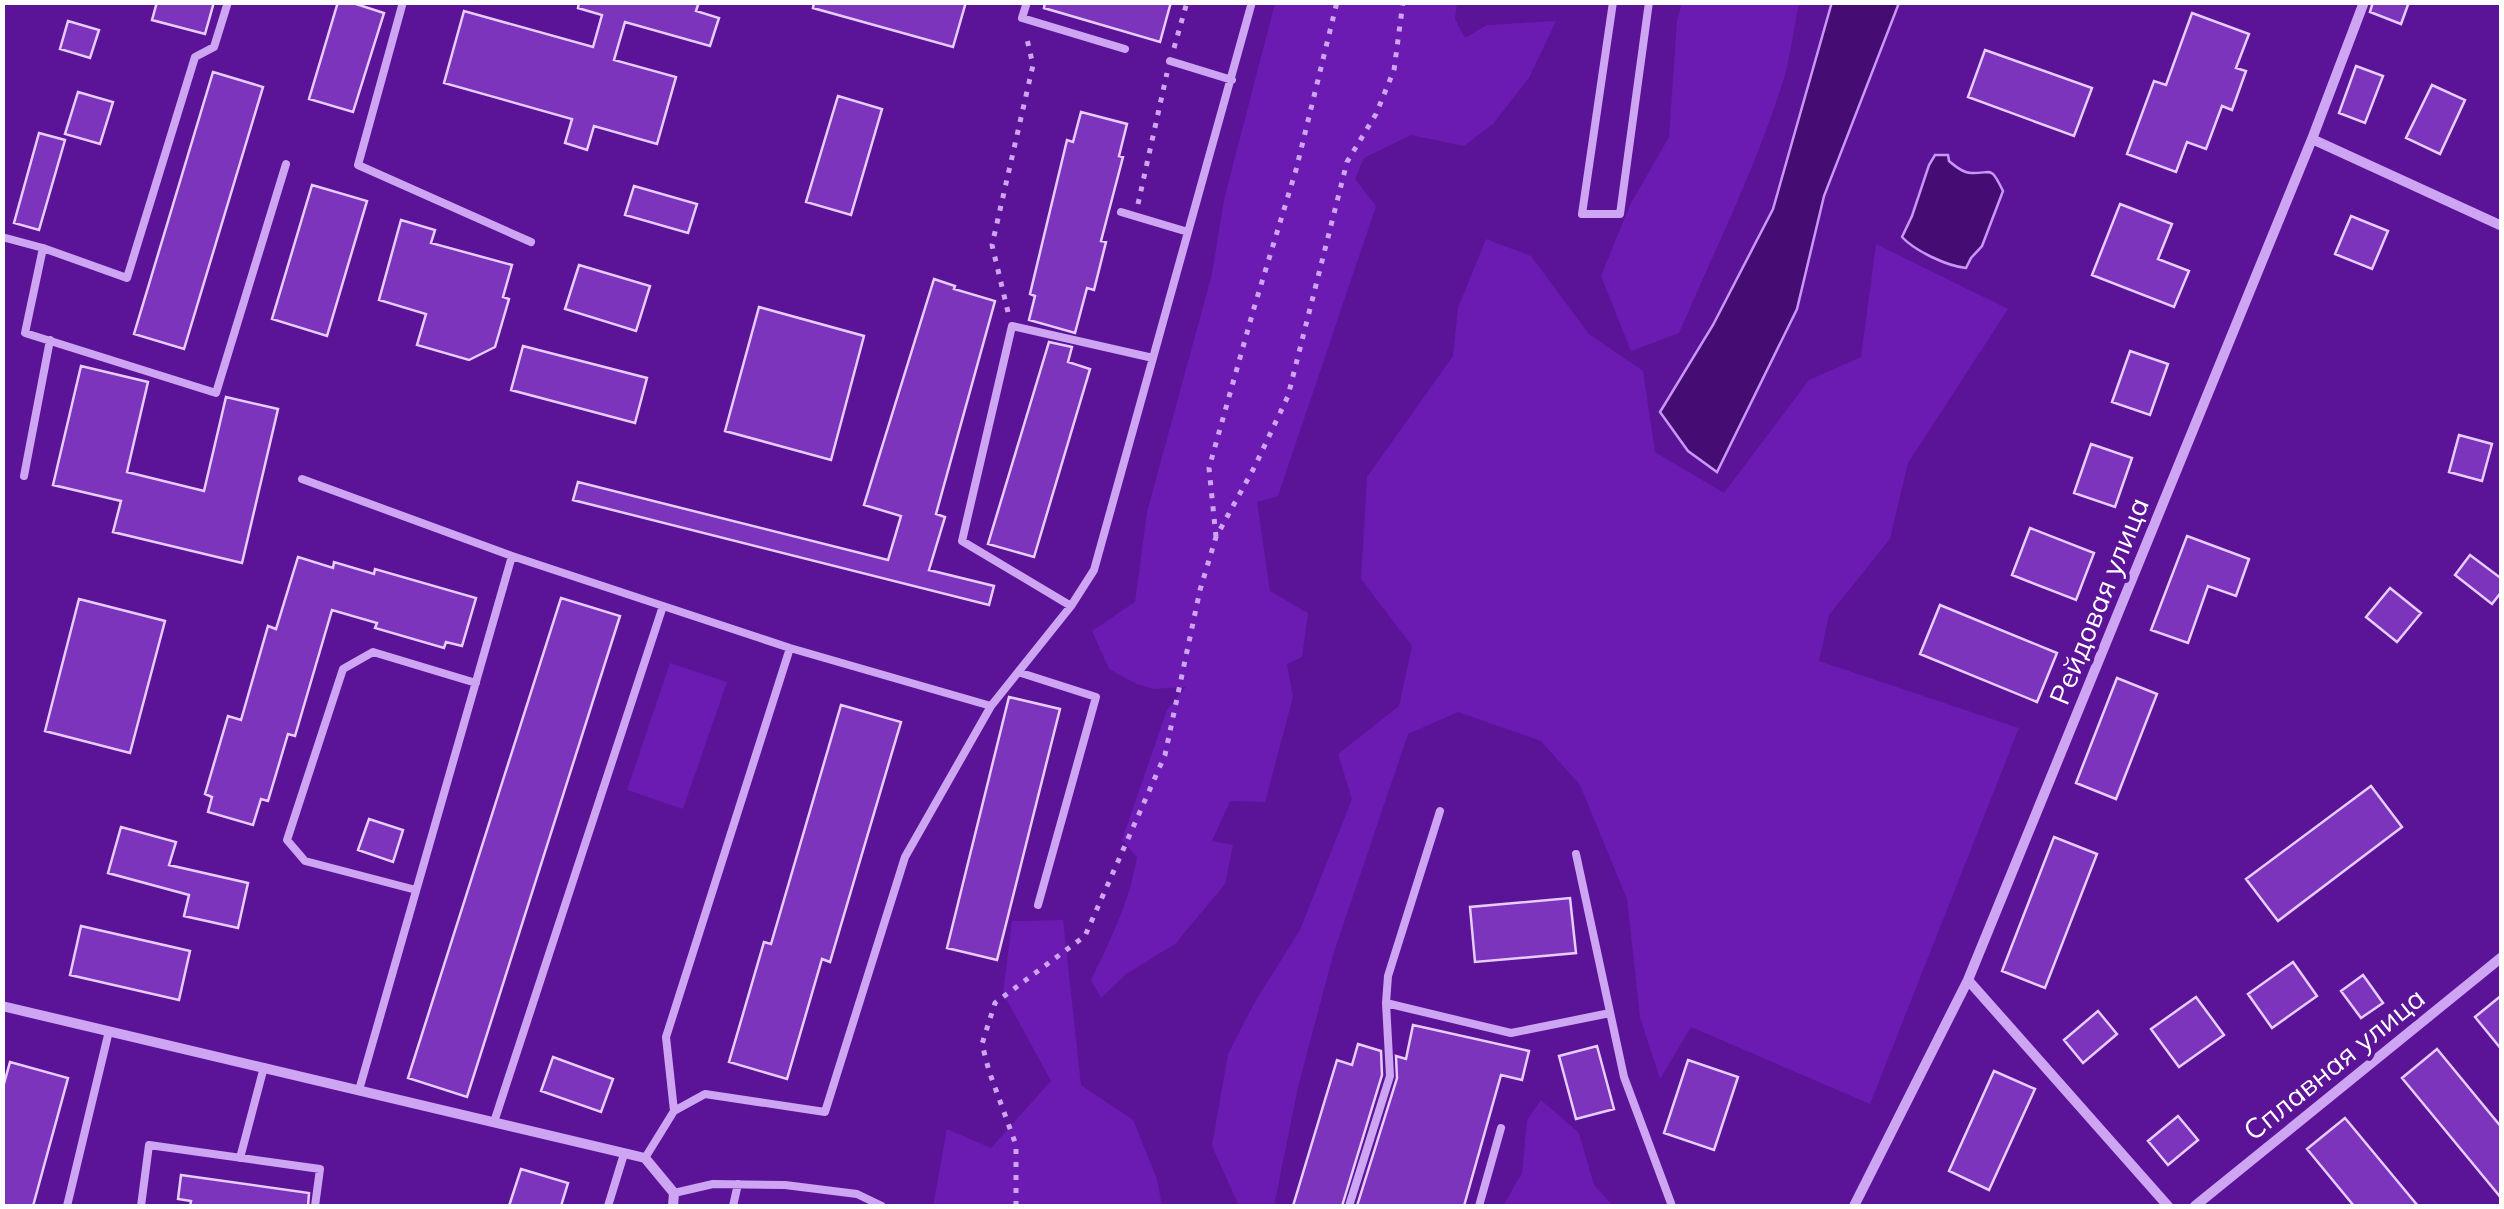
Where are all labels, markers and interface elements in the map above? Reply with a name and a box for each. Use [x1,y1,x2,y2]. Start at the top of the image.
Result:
street label: Рейдовая улица [2041,492,2156,709]
street label: Сплавная улица [2236,980,2431,1147]

